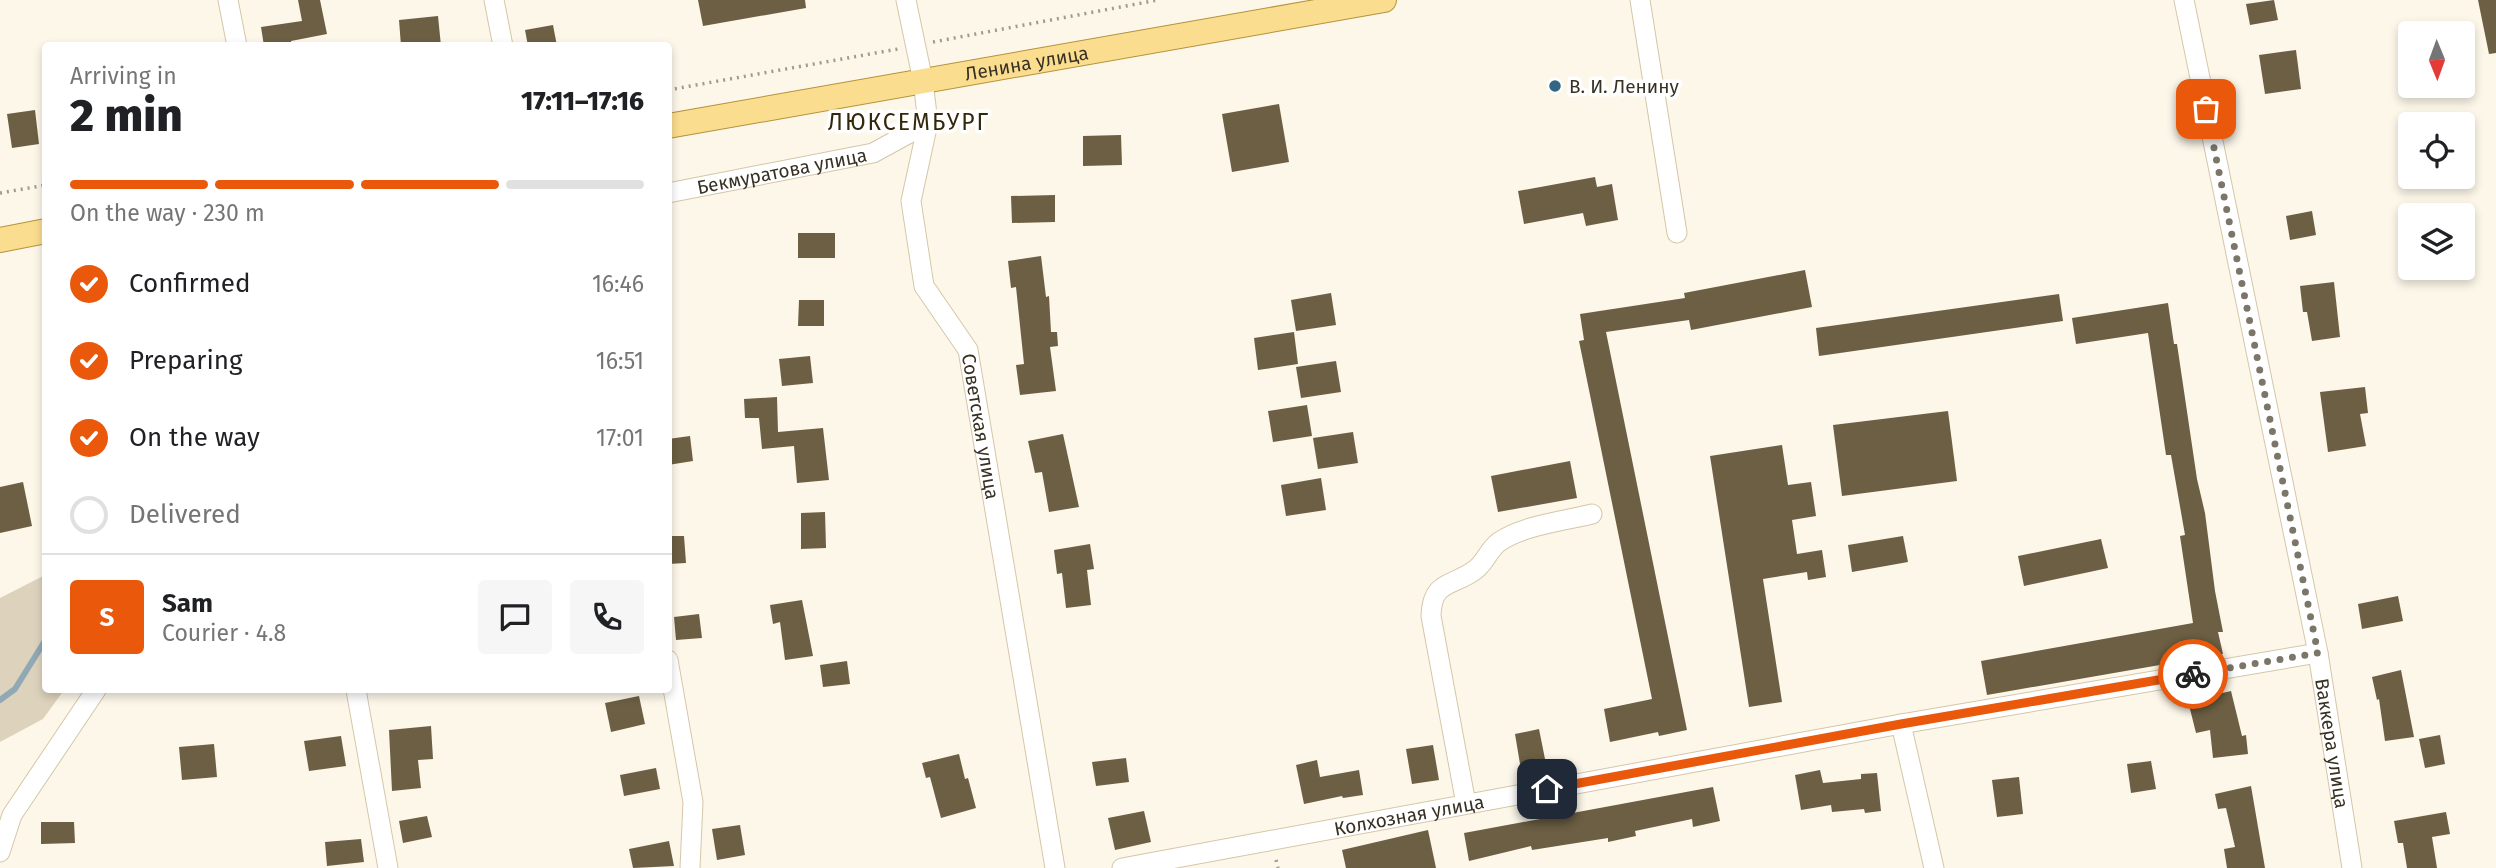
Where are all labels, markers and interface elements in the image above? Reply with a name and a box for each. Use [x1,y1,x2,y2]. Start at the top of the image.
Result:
north arrow [2398,21,2474,98]
map controls [2398,21,2475,280]
street label: Ленина улица [963,41,1090,85]
text: Arriving in [70,62,177,90]
place label: В. И. Ленину [1569,75,1680,98]
marker: В. И. Ленину [1547,78,1563,94]
pin [2176,79,2236,139]
text: 17:11–17:16 [521,86,644,117]
text: 2 min [70,88,183,143]
icon: bag [2187,90,2225,128]
district label: ЛЮКСЕМБУРГ [828,108,990,136]
button: locate [2398,112,2475,189]
street label: Бекмуратова улица [695,143,869,199]
text: On the way · 230 m [70,199,265,227]
button: layers [2398,203,2475,280]
icon: check [70,265,108,303]
text: Confirmed [129,268,250,299]
text: 16:46 [592,270,644,298]
icon: check [70,342,108,380]
text: Preparing [129,345,242,376]
text: 16:51 [596,347,644,375]
street label: Советская улица [957,352,1004,501]
icon: check [70,419,108,457]
text: On the way [129,422,260,453]
text: 17:01 [596,424,644,452]
text: Delivered [129,499,241,530]
button: chat [478,580,552,654]
button: phone [570,580,644,654]
text: Sam [162,588,213,619]
text: S [100,602,114,633]
text: Courier · 4.8 [162,619,286,647]
courier [2158,639,2228,709]
icon: bike [2174,655,2212,693]
street label: Ваккера улица [2311,677,2354,810]
pin [1517,759,1577,819]
icon: home [1528,770,1566,808]
street label: Колхозная улица [1332,790,1486,840]

